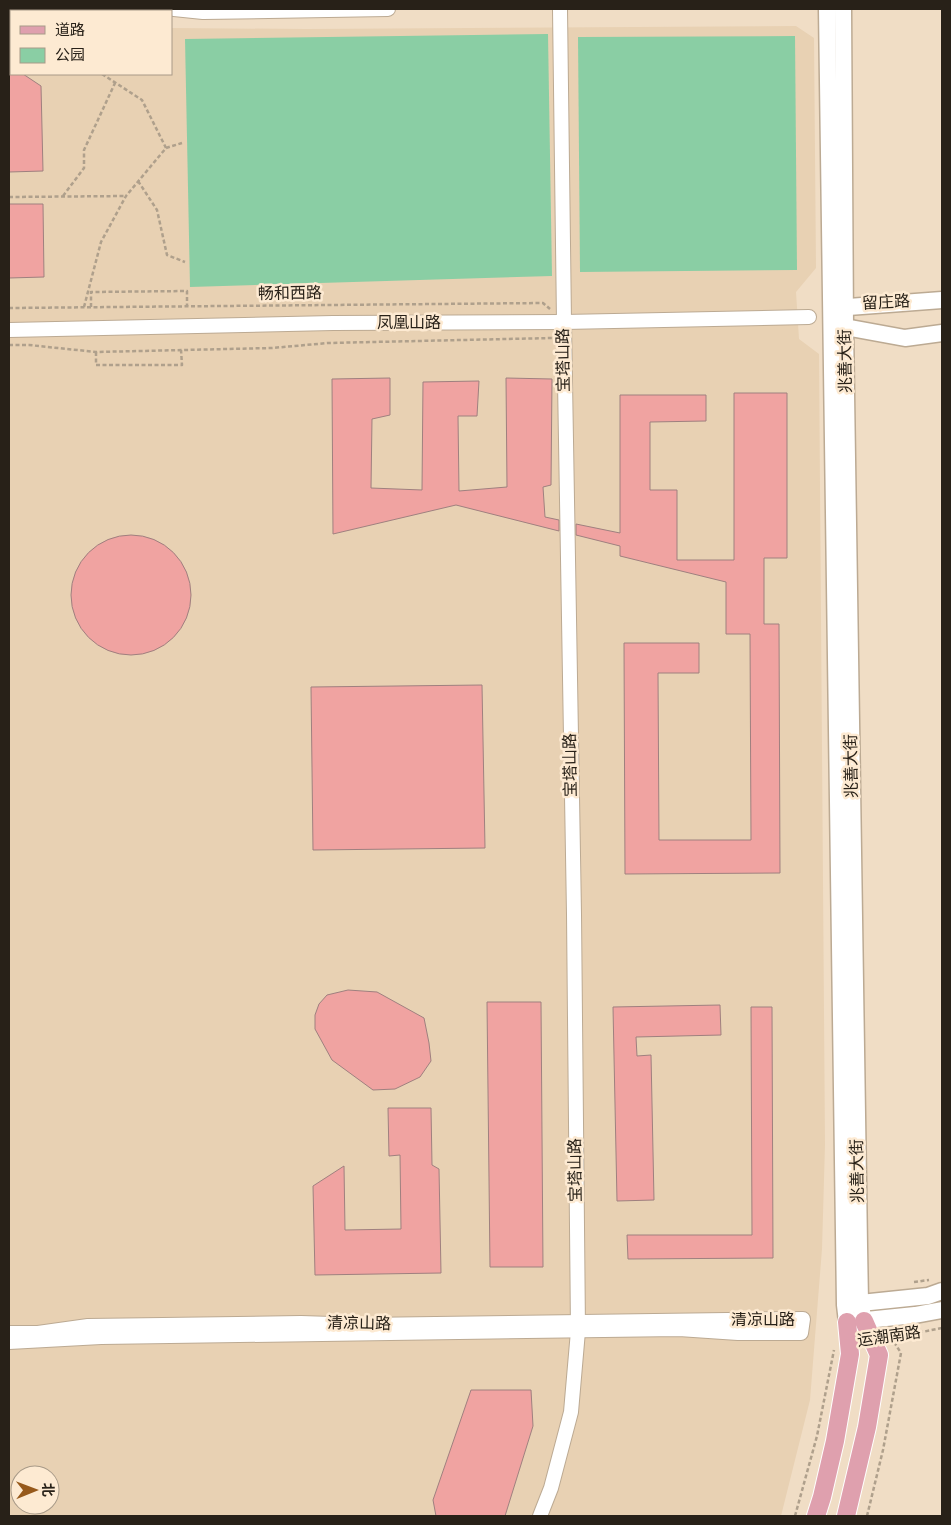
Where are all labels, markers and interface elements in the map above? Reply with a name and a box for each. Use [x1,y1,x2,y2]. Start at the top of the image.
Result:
legend [10,10,172,75]
text: 道路 [55,21,85,40]
text: 公园 [55,46,85,65]
street label: 畅和西路 [258,284,322,304]
street label: 留庄路 [862,292,910,314]
street label: 凤凰山路 [377,314,441,333]
street label: 宝塔山路 [554,328,574,392]
street label: 兆善大街 [836,329,856,393]
street label: 宝塔山路 [561,733,581,797]
street label: 兆善大街 [842,734,862,798]
street label: 宝塔山路 [566,1138,586,1202]
street label: 兆善大街 [848,1139,868,1203]
street label: 清凉山路 [731,1311,795,1330]
street label: 清凉山路 [327,1314,391,1334]
street label: 运潮南路 [856,1323,922,1351]
north arrow [10,1465,60,1515]
text: 北 [39,1483,56,1497]

